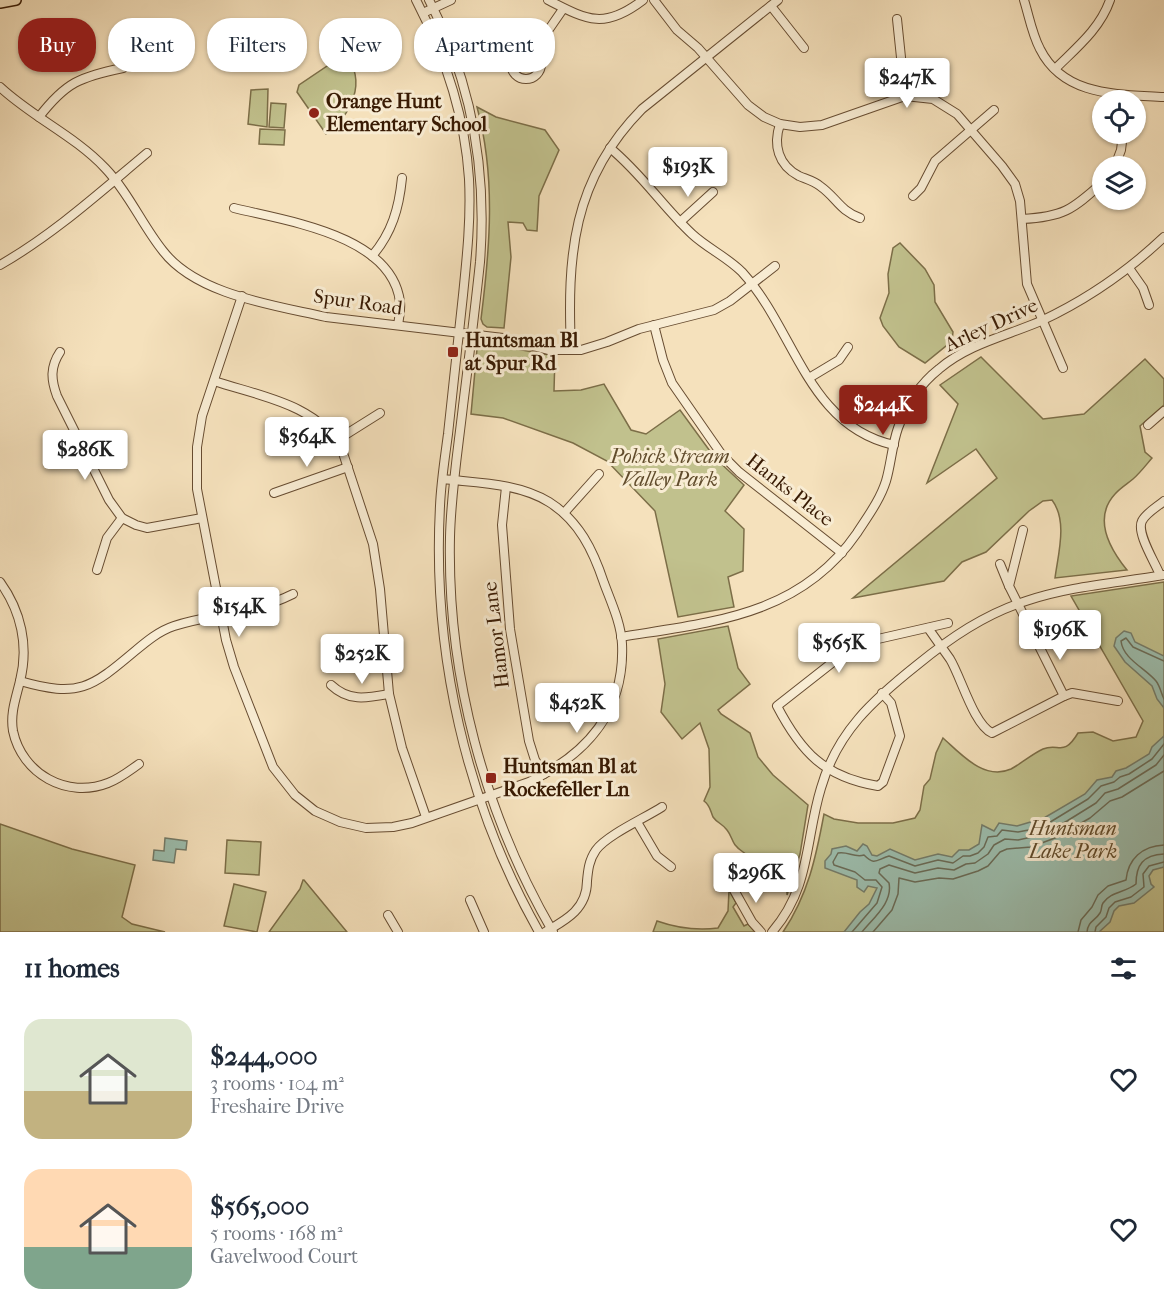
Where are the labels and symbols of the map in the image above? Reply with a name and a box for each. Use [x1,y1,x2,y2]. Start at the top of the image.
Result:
pin: $247K [865,58,949,109]
place label: Orange Hunt Elementary School [326,90,488,136]
marker: Orange Hunt Elementary School [307,106,321,120]
pin: $193K [646,147,730,198]
street label: Spur Road [312,284,405,320]
street label: Arley Drive [940,293,1041,357]
place label: Huntsman Bl at Spur Rd [465,329,579,375]
marker: Huntsman Bl at Spur Rd [446,345,460,359]
pin: $244K [841,385,925,436]
pin: $364K [265,417,349,468]
pin: $286K [43,430,127,481]
park label: Pohick Stream Valley Park [609,445,730,491]
street label: Hanks Place [742,449,838,531]
street label: Hamor Lane [478,580,514,690]
pin: $154K [197,587,281,638]
pin: $196K [1018,610,1102,661]
pin: $565K [797,623,881,674]
pin: $252K [320,634,404,685]
pin: $452K [535,683,619,734]
place label: Huntsman Bl at Rockefeller Ln [503,755,638,801]
marker: Huntsman Bl at Rockefeller Ln [484,771,498,785]
park label: Huntsman Lake Park [1027,817,1117,863]
pin: $296K [714,853,798,904]

